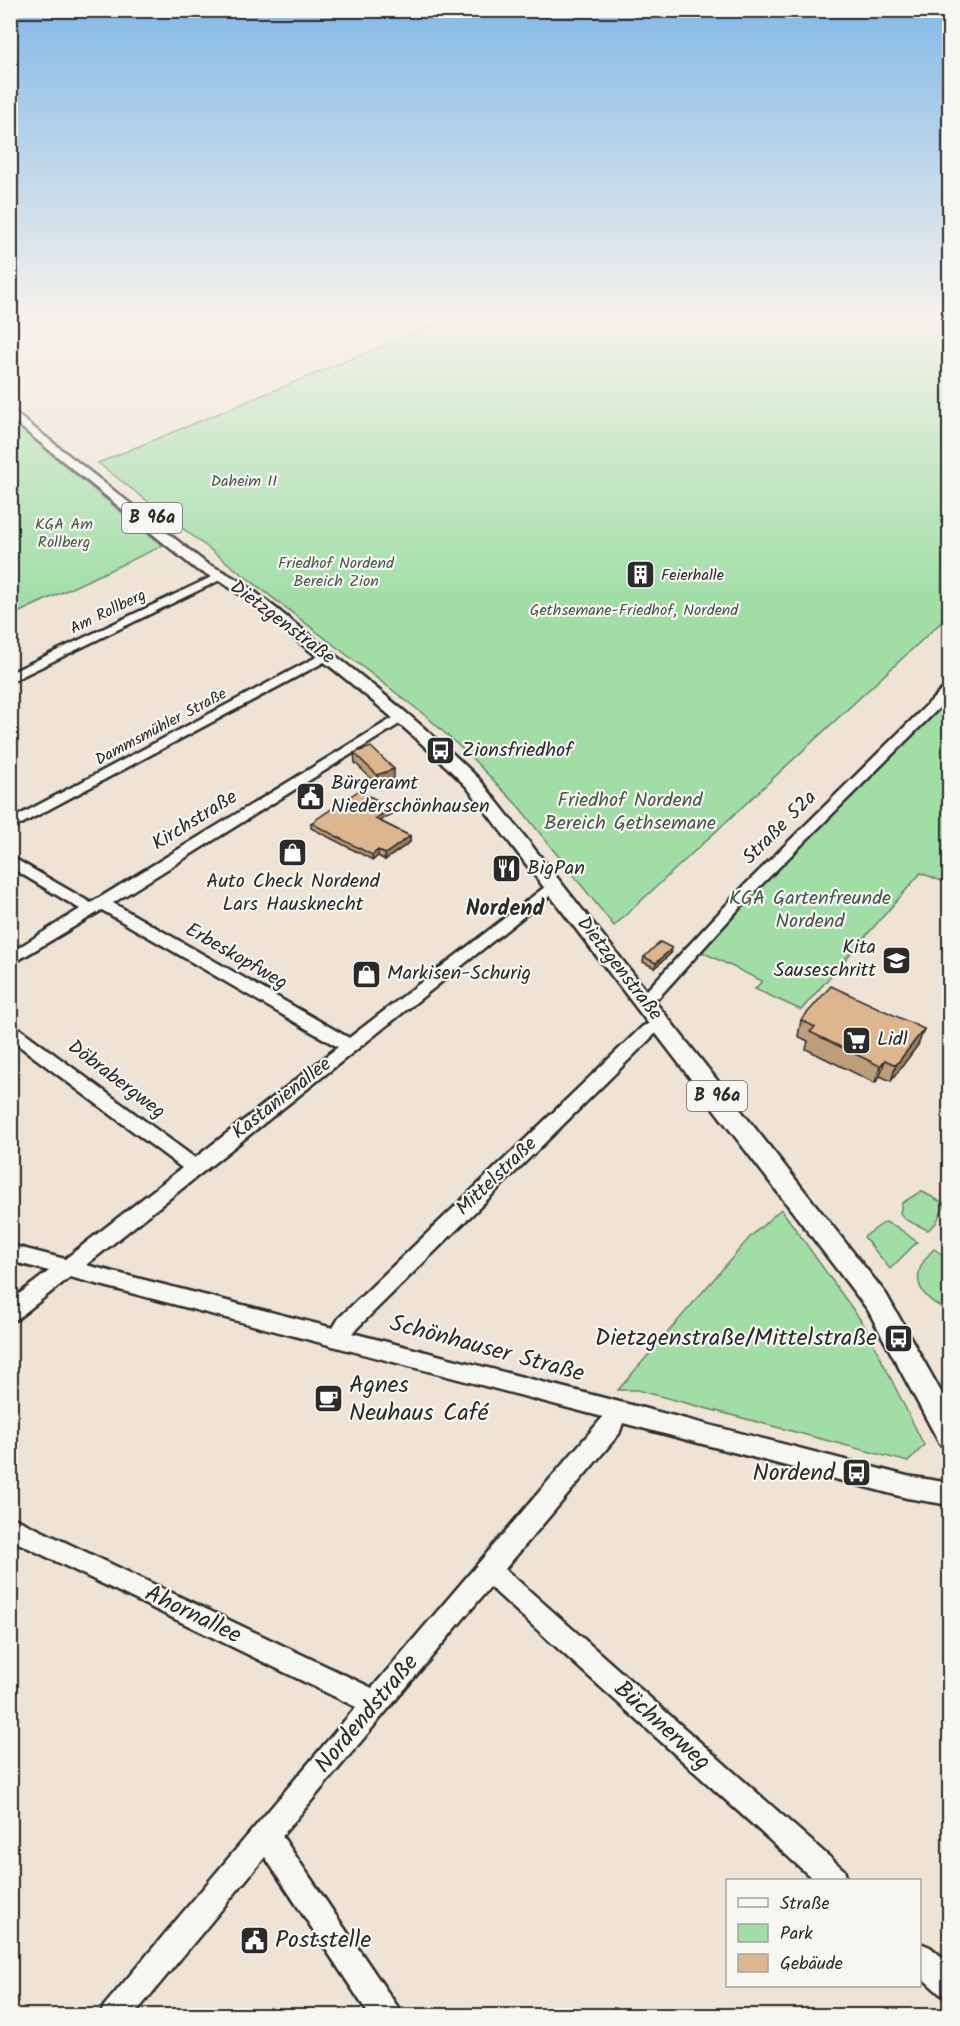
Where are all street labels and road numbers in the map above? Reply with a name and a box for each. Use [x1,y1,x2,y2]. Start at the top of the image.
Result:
road number: B 96a [122,503,182,533]
street label: Dietzgenstraße [222,573,342,673]
street label: Am Rollberg [66,583,150,641]
street label: Dammsmühler Straße [91,682,231,772]
street label: Kirchstraße [146,782,244,860]
street label: Straße 52a [735,783,825,873]
street label: Dietzgenstraße [568,910,670,1028]
street label: Erbeskopfweg [179,915,293,999]
street label: Döbrabergweg [60,1032,172,1128]
street label: Kastanienallee [225,1050,339,1148]
road number: B 96a [687,1081,747,1111]
street label: Mittelstraße [449,1130,545,1224]
street label: Schönhauser Straße [385,1304,589,1394]
street label: Ahornallee [138,1575,248,1655]
street label: Nordendstraße [305,1645,429,1783]
street label: Büchnerweg [604,1671,720,1781]

